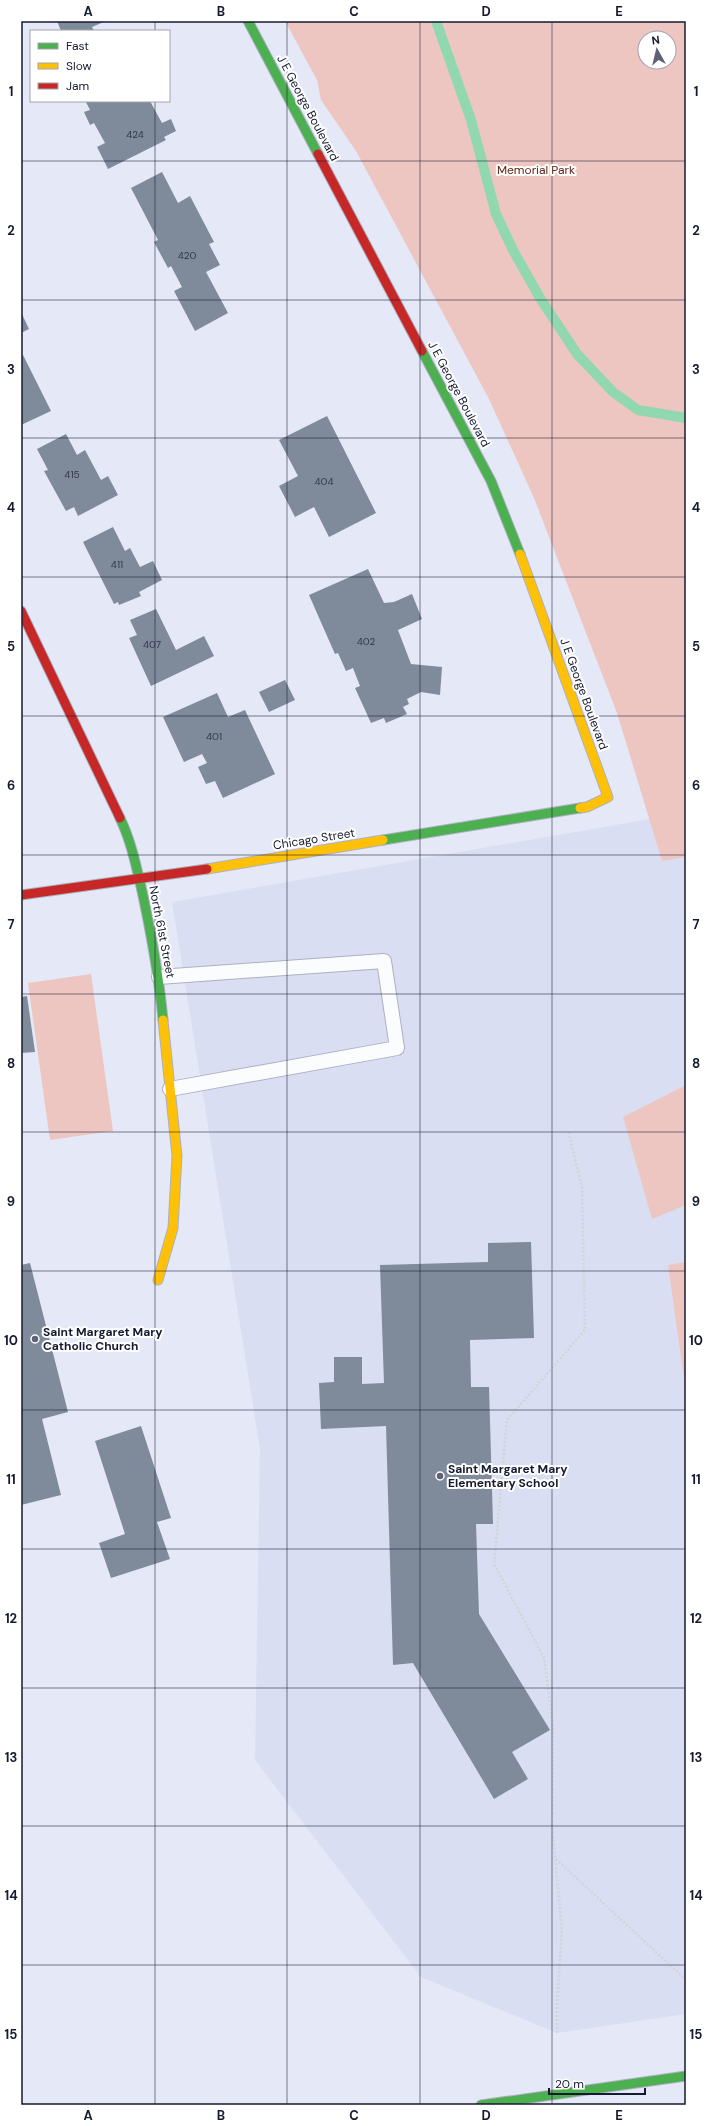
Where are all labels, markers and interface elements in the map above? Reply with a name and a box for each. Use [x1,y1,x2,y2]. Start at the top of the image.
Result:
text: A [83,3,93,20]
text: B [217,3,225,20]
text: C [349,3,359,20]
text: D [481,3,491,20]
text: E [615,3,623,20]
legend [30,30,170,102]
north arrow [637,30,677,70]
text: N [651,33,661,48]
text: Fast [66,38,89,54]
street label: J E George Boulevard [273,52,343,164]
text: Slow [66,58,92,74]
text: Jam [66,78,89,94]
text: 1 [9,83,13,100]
text: 1 [694,83,698,100]
house number: 424 [126,128,144,141]
park label: Memorial Park [497,162,575,178]
text: 2 [7,222,15,239]
text: 2 [692,222,700,239]
house number: 420 [178,249,196,262]
street label: J E George Boulevard [424,338,494,450]
text: 3 [7,361,15,378]
text: 3 [692,361,700,378]
house number: 415 [64,468,80,481]
house number: 404 [315,475,333,488]
text: 4 [7,499,15,516]
text: 4 [692,499,700,516]
house number: 411 [111,558,123,571]
house number: 402 [357,635,376,648]
street label: J E George Boulevard [556,636,612,752]
text: 5 [7,638,15,655]
house number: 407 [143,638,161,651]
text: 5 [692,638,700,655]
house number: 401 [206,730,222,743]
text: 6 [7,777,15,794]
text: 6 [692,777,700,794]
street label: Chicago Street [272,825,356,853]
street label: North 61st Street [145,885,179,980]
text: 7 [8,916,15,933]
text: 7 [693,916,700,933]
text: 8 [7,1055,15,1072]
text: 8 [692,1055,700,1072]
text: 9 [7,1193,15,1210]
text: 9 [692,1193,700,1210]
place label: Saint Margaret Mary Catholic Church [43,1324,163,1354]
text: 10 [4,1332,18,1349]
text: 10 [689,1332,703,1349]
marker: Saint Margaret Mary Catholic Church [30,1334,40,1344]
place label: Saint Margaret Mary Elementary School [448,1461,568,1491]
text: 11 [6,1471,16,1488]
marker: Saint Margaret Mary Elementary School [435,1471,445,1481]
text: 11 [691,1471,701,1488]
text: 12 [5,1610,17,1627]
text: 12 [690,1610,702,1627]
text: 13 [5,1749,17,1766]
text: 13 [690,1749,702,1766]
text: 14 [4,1887,18,1904]
text: 14 [689,1887,703,1904]
text: 15 [5,2026,17,2043]
text: 15 [690,2026,702,2043]
scale bar [549,2070,645,2096]
text: 20 m [555,2076,584,2092]
text: A [83,2107,93,2124]
text: B [217,2107,225,2124]
text: C [349,2107,359,2124]
text: D [481,2107,491,2124]
text: E [615,2107,623,2124]

